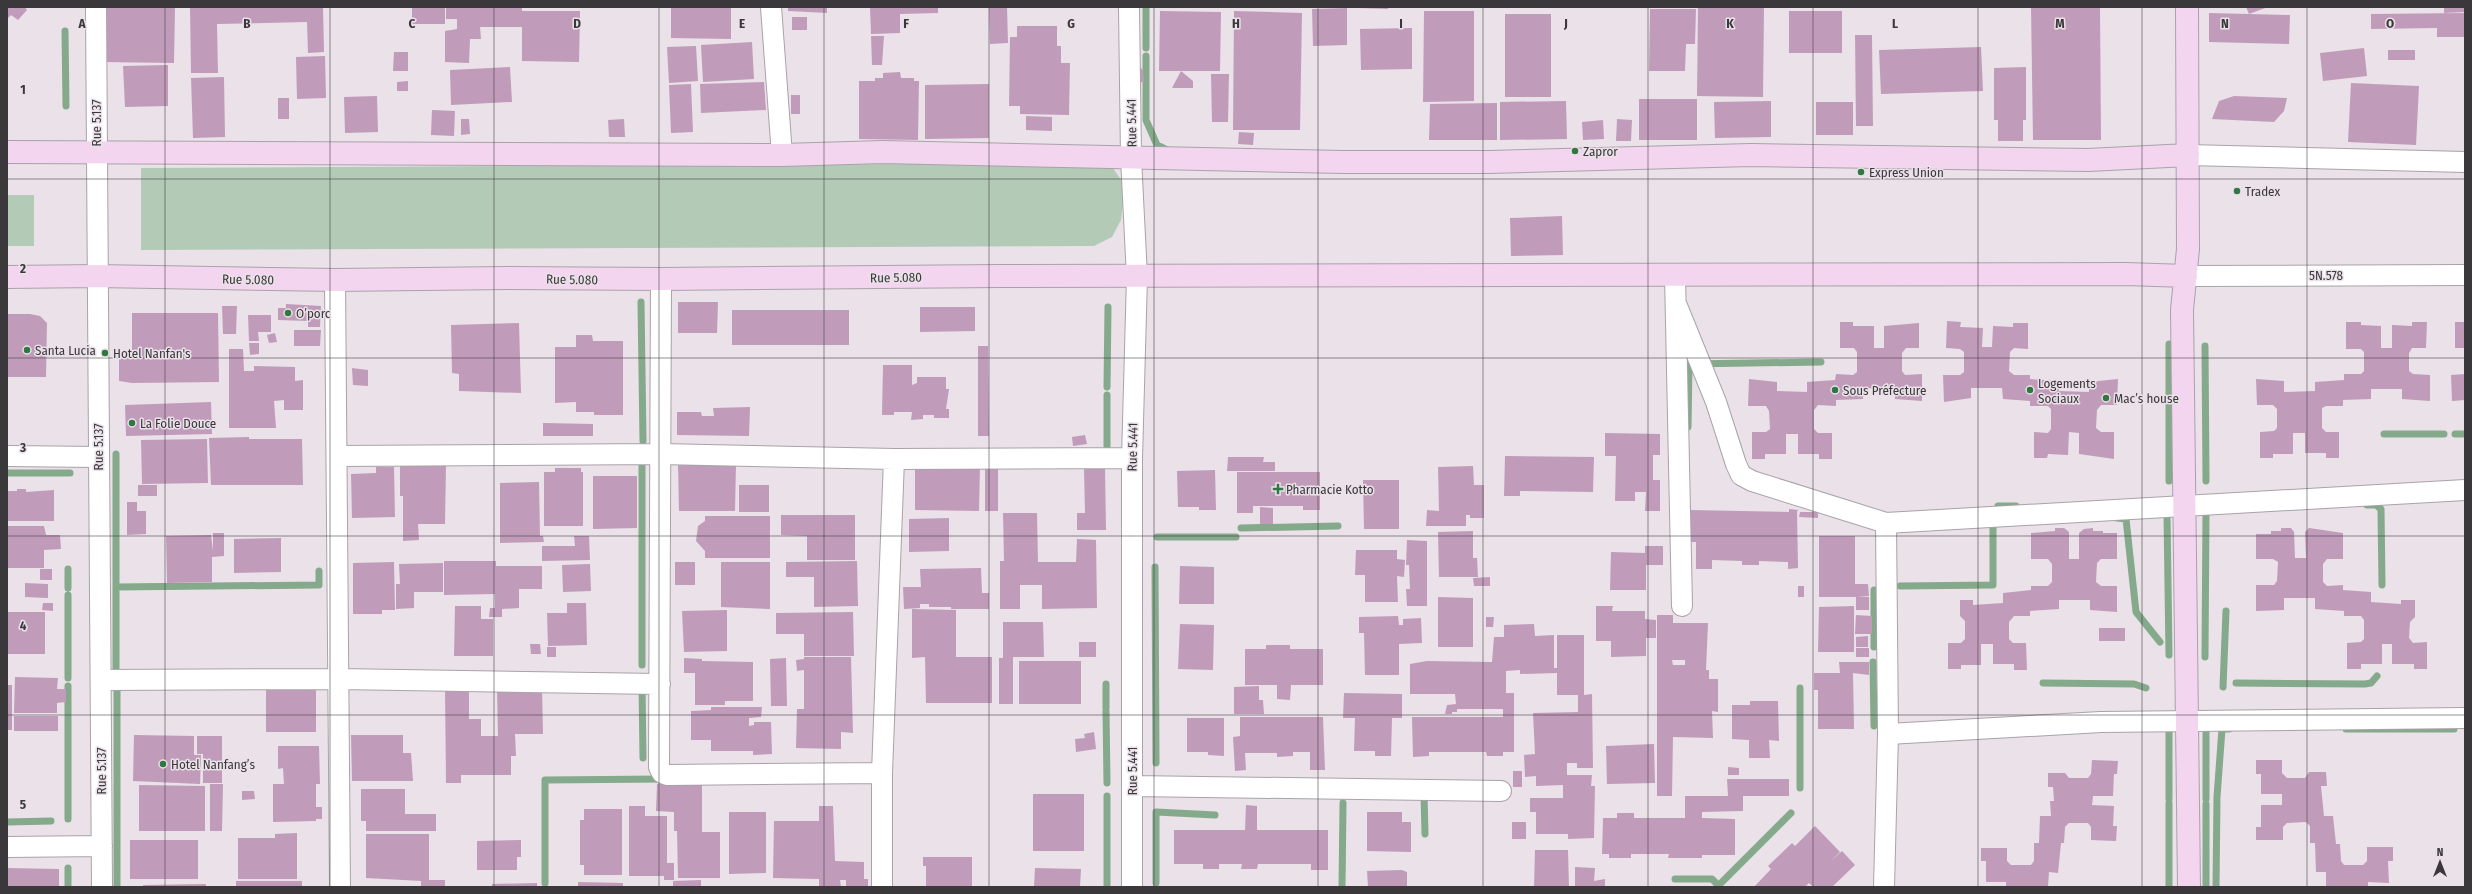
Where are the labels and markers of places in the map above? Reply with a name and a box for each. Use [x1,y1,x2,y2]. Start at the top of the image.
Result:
place label: Zapror [1583,144,1618,159]
marker: Zapror [1570,146,1580,156]
place label: Express Union [1869,165,1944,180]
marker: Express Union [1856,167,1866,177]
place label: Tradex [2245,184,2280,199]
marker: Tradex [2232,186,2242,196]
place label: O’porc [296,306,331,321]
marker: O’porc [283,308,293,318]
place label: Santa Lucia [35,343,96,358]
marker: Santa Lucia [22,345,32,355]
place label: Hotel Nanfan's [113,346,191,361]
marker: Hotel Nanfan's [100,348,110,358]
place label: Logements Sociaux [2038,376,2096,406]
place label: Sous Préfecture [1843,383,1926,398]
marker: Sous Préfecture [1830,385,1840,395]
marker: Logements Sociaux [2025,385,2035,395]
place label: Mac’s house [2114,391,2179,406]
marker: Mac’s house [2101,393,2111,403]
place label: La Folie Douce [140,416,216,431]
marker: La Folie Douce [127,418,137,428]
place label: Pharmacie Kotto [1286,482,1374,497]
marker: Pharmacie Kotto [1273,484,1283,494]
place label: Hotel Nanfang’s [171,757,255,772]
marker: Hotel Nanfang’s [158,759,168,769]

